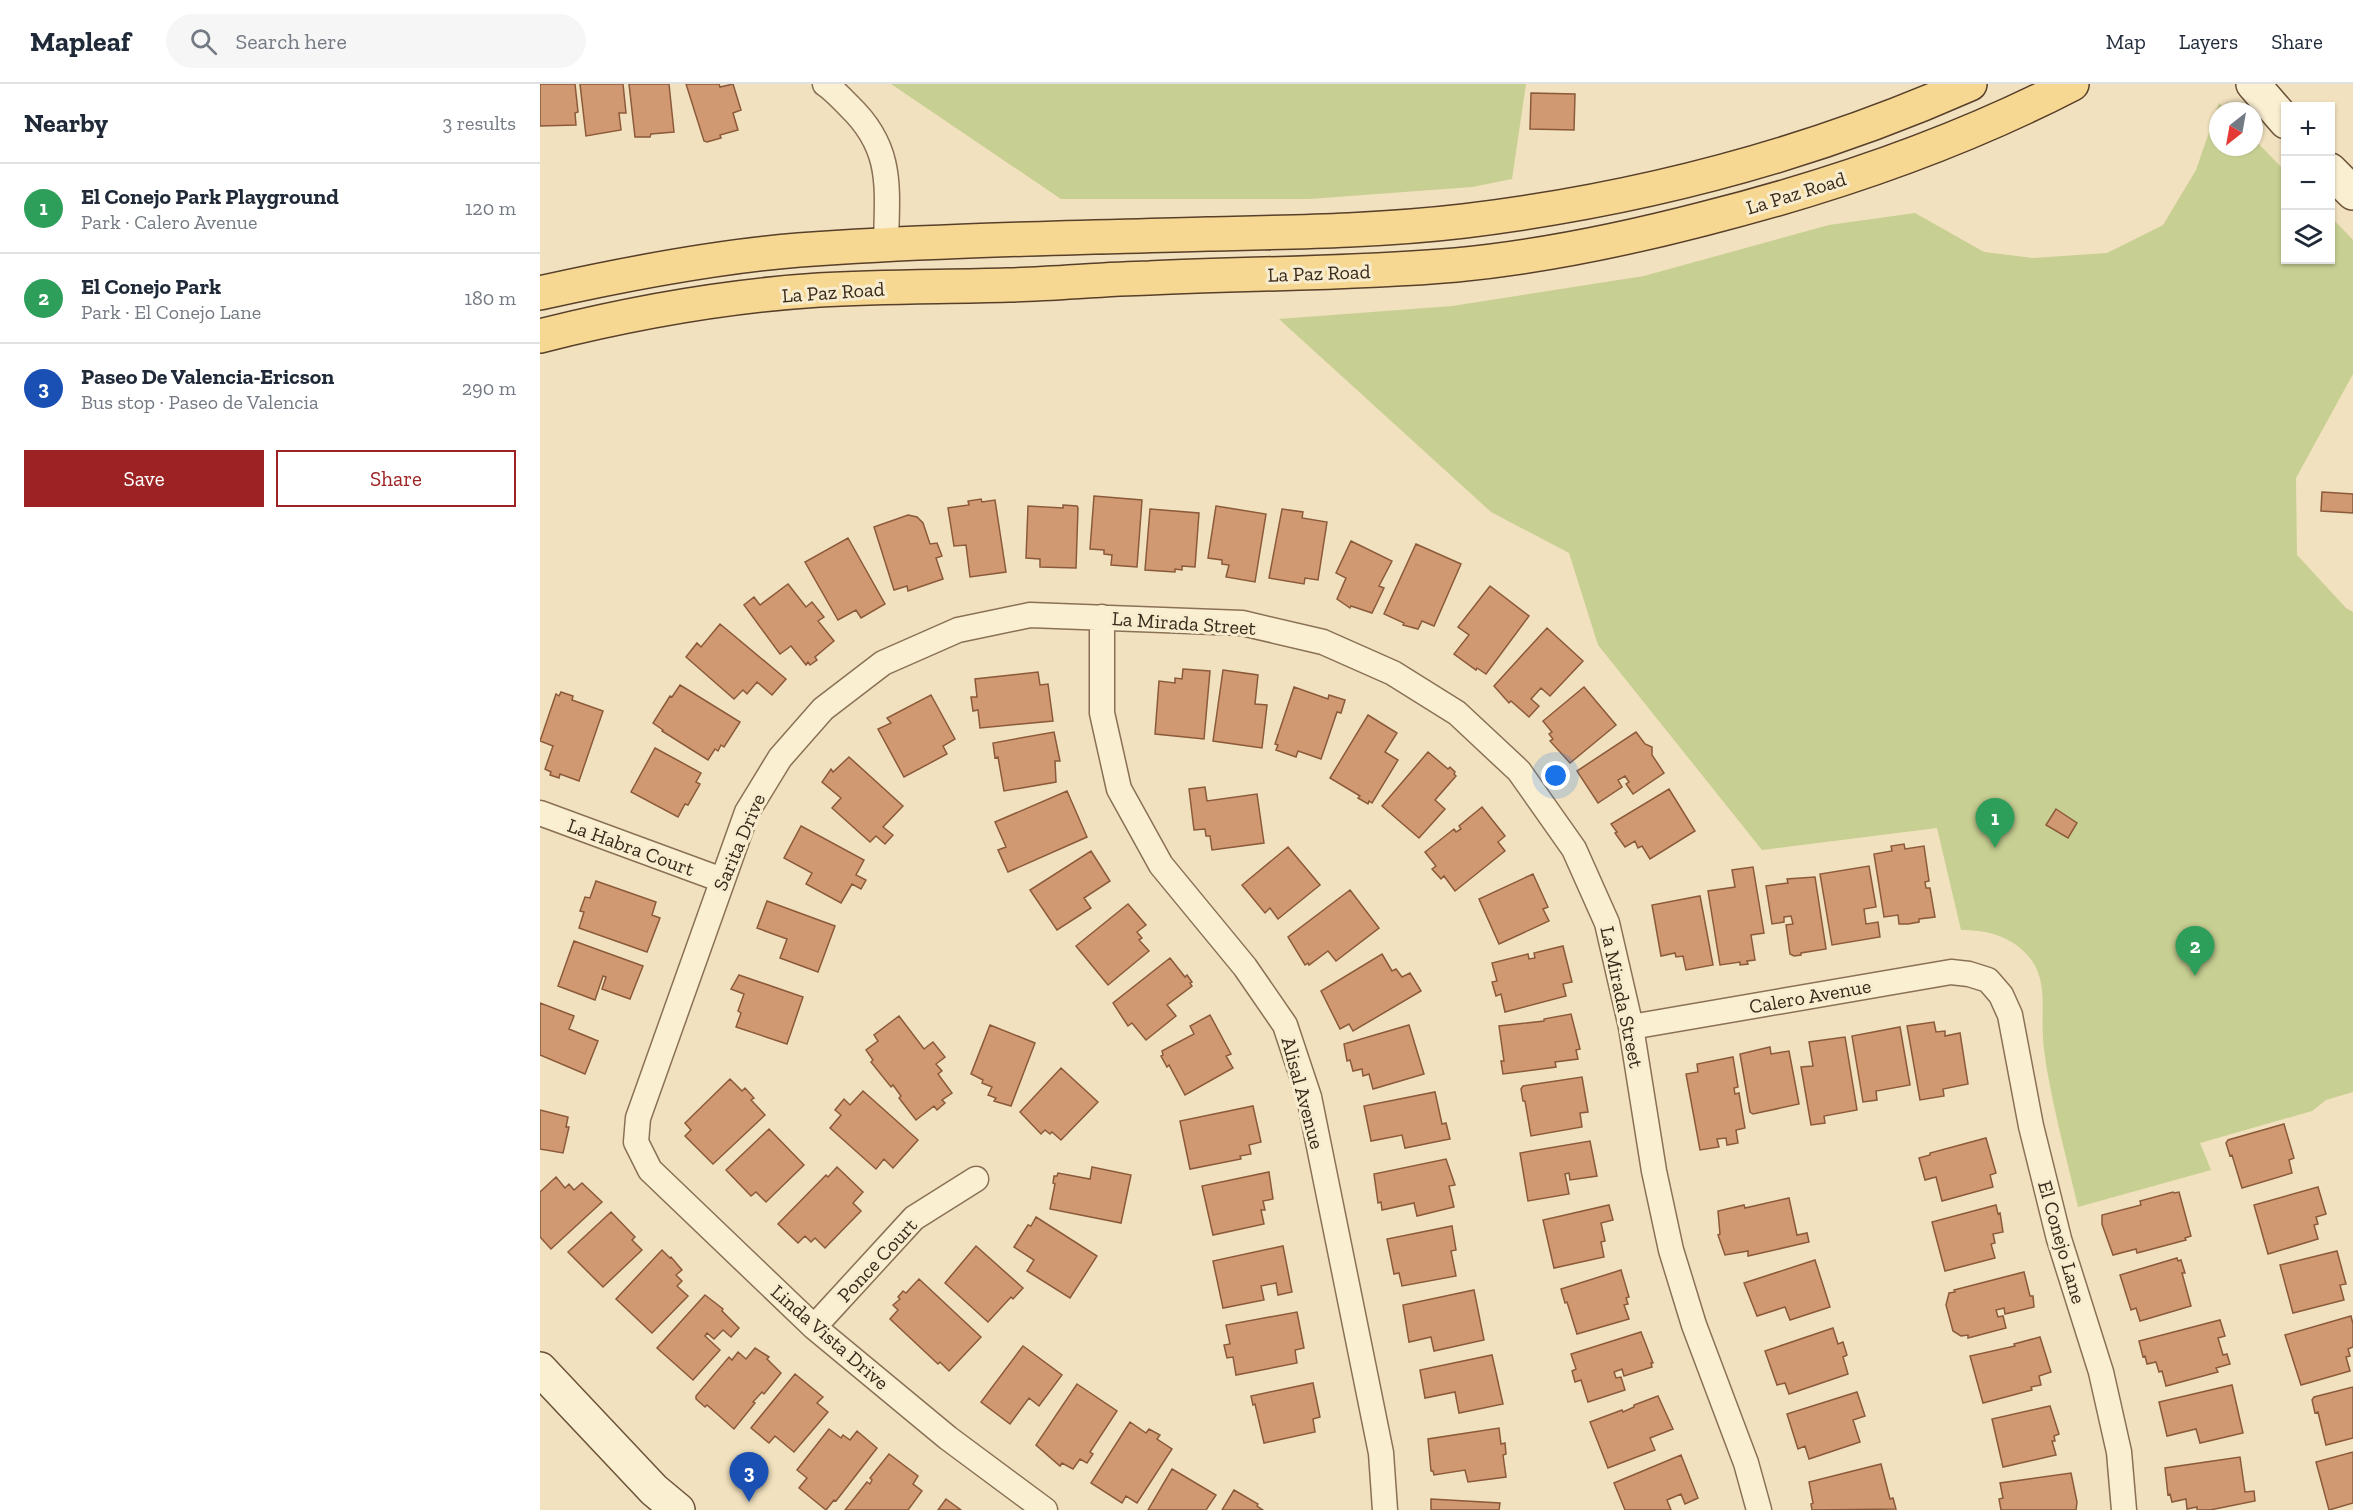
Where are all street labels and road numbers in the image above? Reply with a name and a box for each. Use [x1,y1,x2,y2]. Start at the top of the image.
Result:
street label: La Paz Road [1743,166,1849,220]
street label: La Paz Road [1267,259,1371,287]
street label: La Paz Road [781,276,885,308]
street label: La Mirada Street [1111,606,1257,640]
street label: Sarita Drive [708,790,770,894]
street label: La Habra Court [564,813,698,881]
street label: La Mirada Street [1595,924,1649,1071]
street label: Calero Avenue [1747,973,1873,1019]
street label: Alisal Avenue [1277,1034,1329,1152]
street label: El Conejo Lane [2033,1178,2091,1306]
street label: Ponce Court [832,1213,922,1307]
street label: Linda Vista Drive [766,1279,894,1395]

